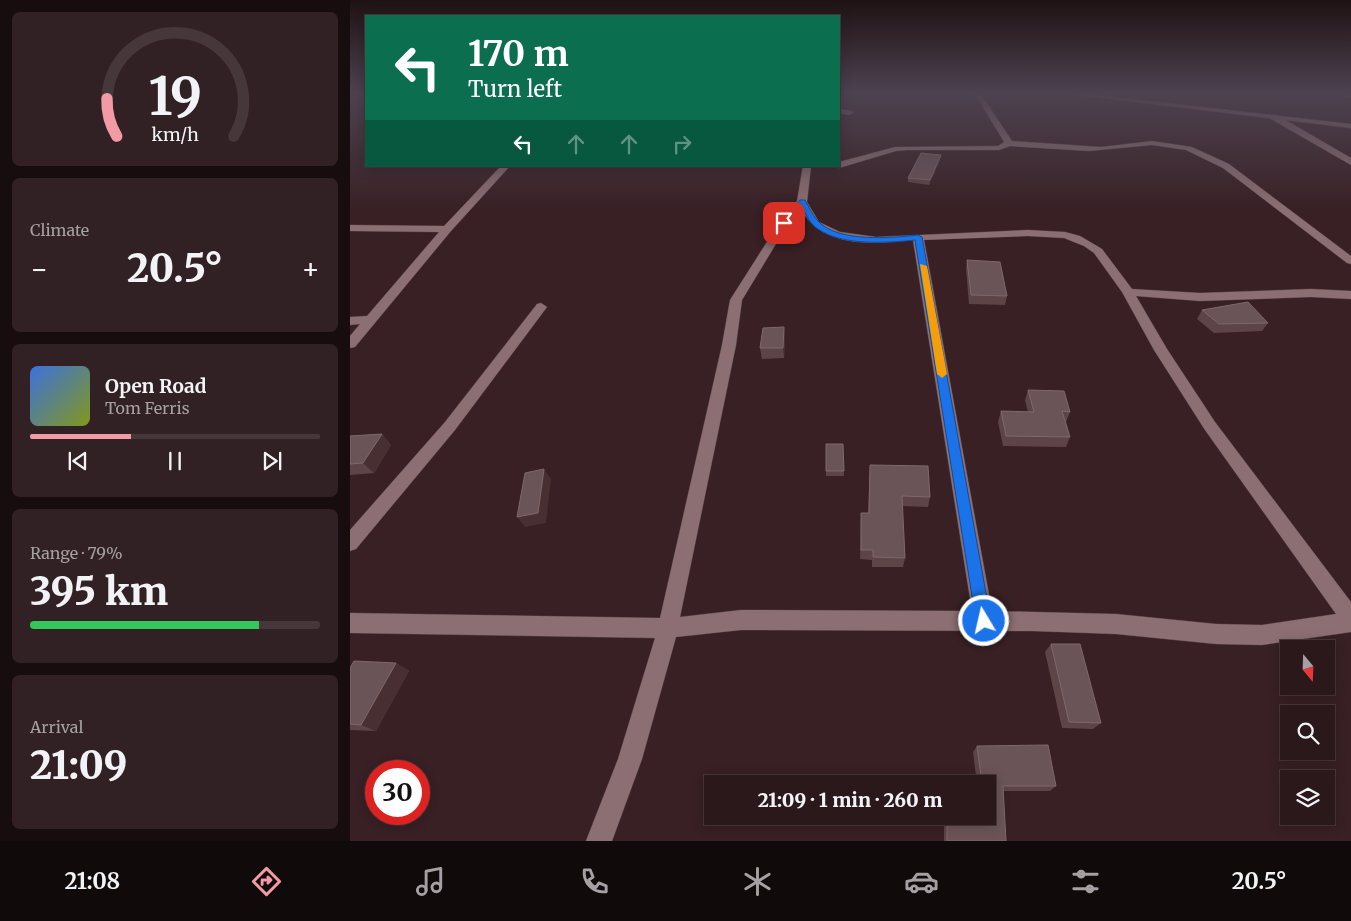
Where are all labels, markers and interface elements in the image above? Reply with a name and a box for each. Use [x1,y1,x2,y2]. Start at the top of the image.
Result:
text: 170 m [468,32,569,76]
icon: left [385,35,450,100]
text: 19 [148,64,202,129]
text: Turn left [468,75,562,103]
text: km/h [151,123,199,146]
icon: left [509,130,537,158]
icon: ahead [562,130,590,158]
icon: ahead [615,130,643,158]
icon: right [668,130,696,158]
pin [763,202,805,244]
icon: arrive [770,209,798,237]
text: Climate [30,220,89,240]
text: 20.5° [127,245,223,292]
text: − [30,251,49,287]
text: + [301,251,320,287]
text: Open Road [105,374,207,398]
text: Tom Ferris [105,398,190,418]
icon: previous [64,447,92,475]
icon: pause [161,447,189,475]
icon: next [258,447,286,475]
text: Range · 79% [30,543,122,563]
text: 395 km [30,568,168,615]
position arrow [957,594,1009,646]
north arrow [1280,640,1335,695]
map controls [1280,640,1335,825]
button: search [1280,705,1335,760]
text: Arrival [30,717,83,737]
text: 21:09 [30,742,127,789]
speed limit sign: 30 [365,760,430,825]
button: layers [1280,770,1335,825]
text: 21:09 · 1 min · 260 m [758,788,942,812]
icon: directions [249,864,284,899]
icon: music [413,864,448,899]
icon: phone [577,864,612,899]
icon: climate [740,864,775,899]
icon: car [904,864,939,899]
icon: filters [1068,864,1103,899]
text: 21:08 [64,867,120,895]
text: 20.5° [1232,867,1287,895]

